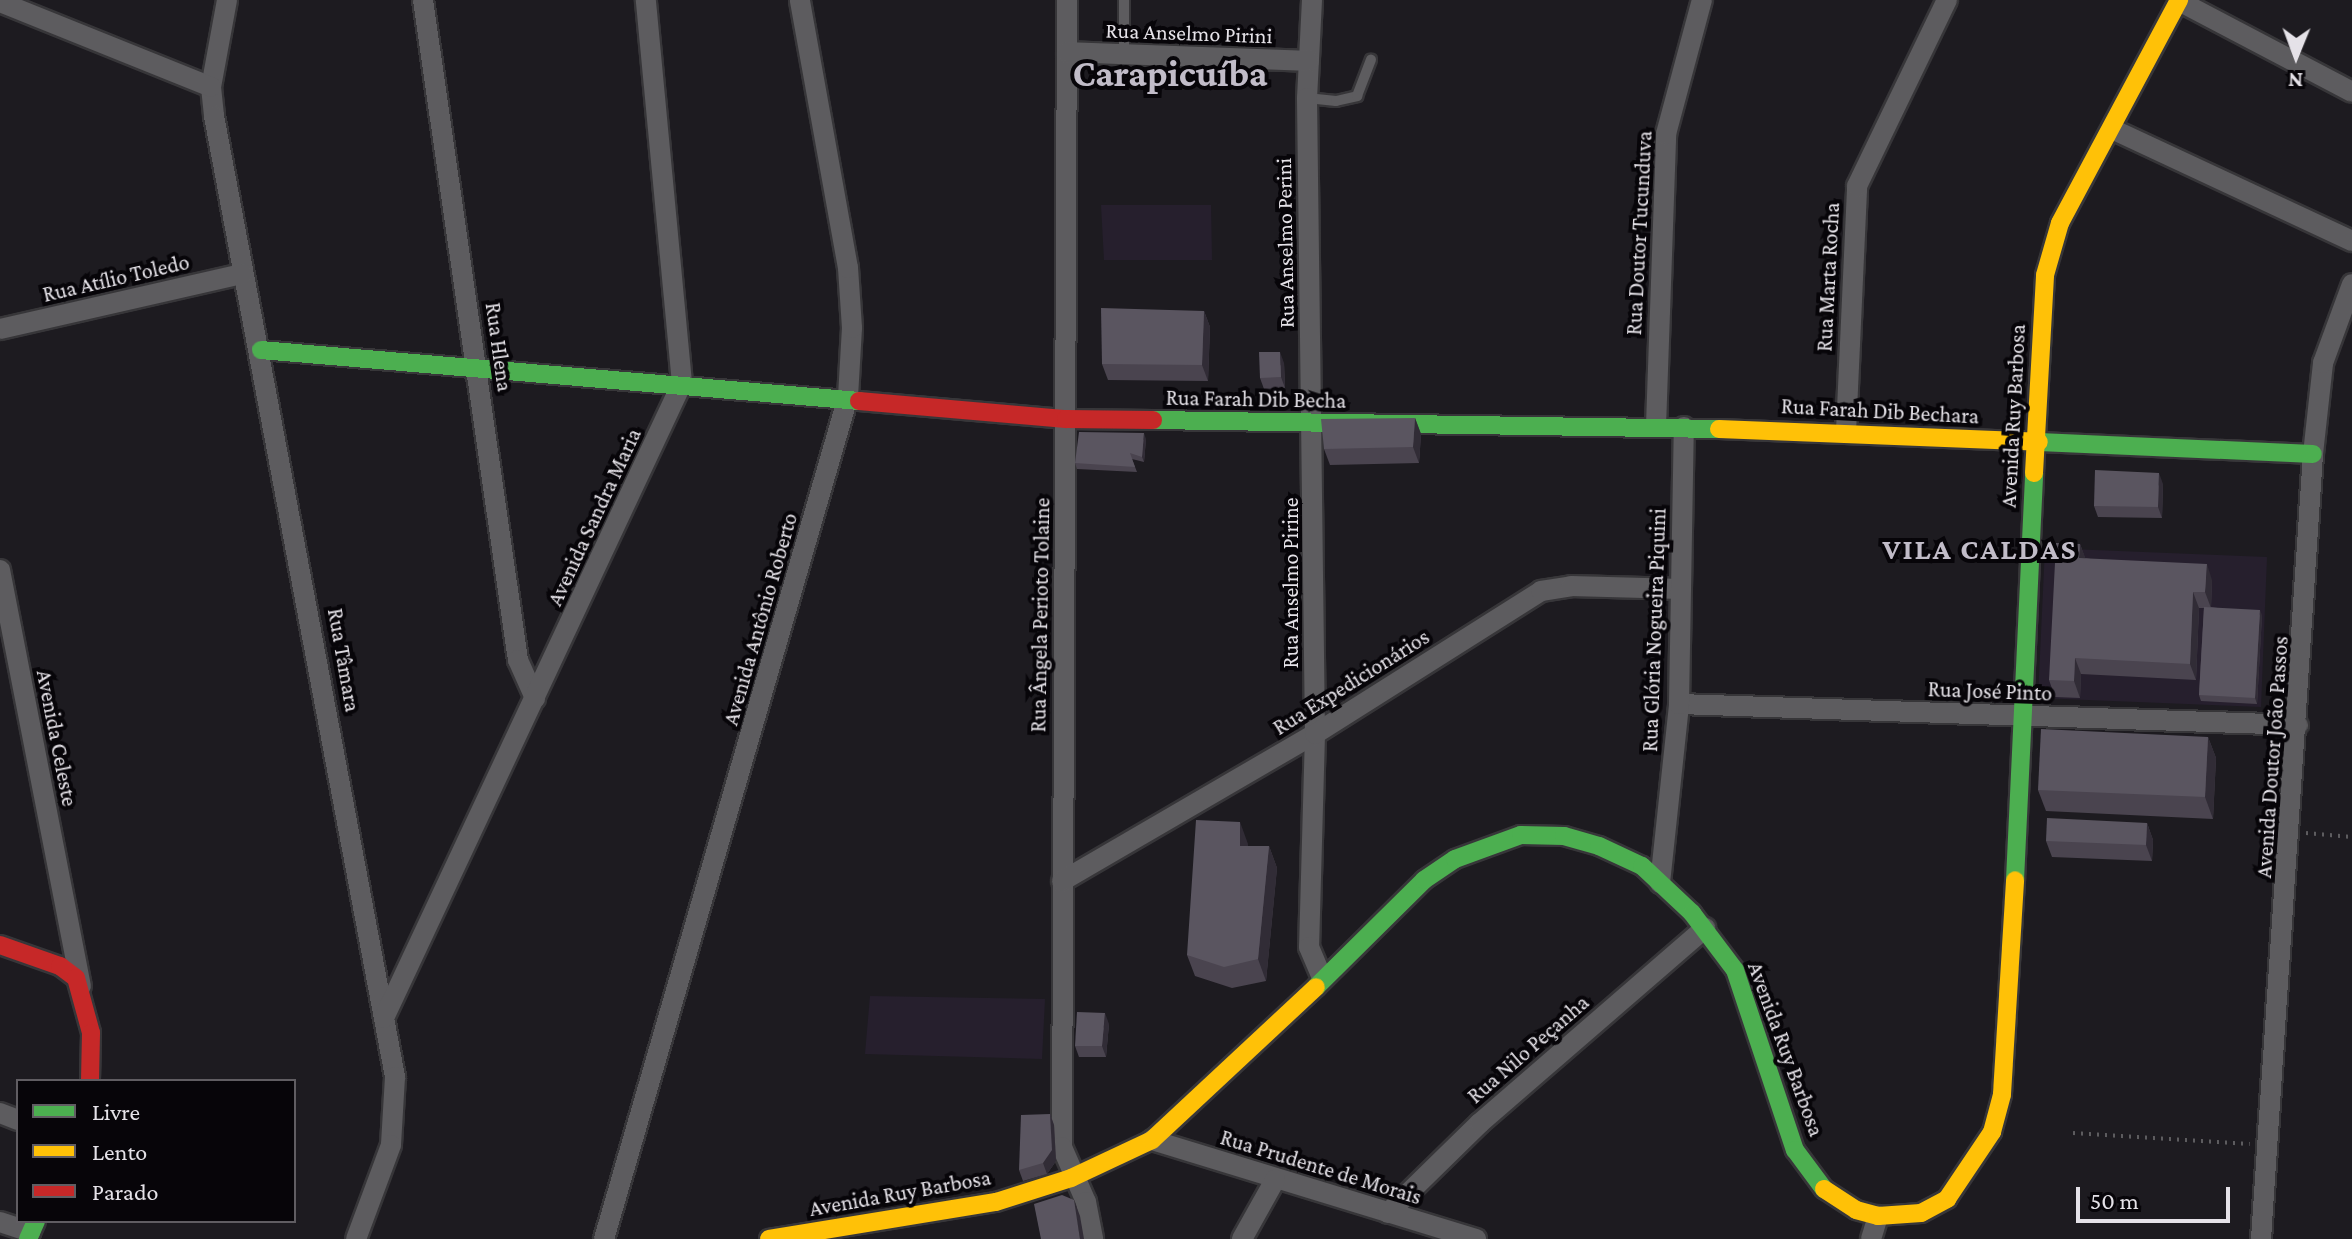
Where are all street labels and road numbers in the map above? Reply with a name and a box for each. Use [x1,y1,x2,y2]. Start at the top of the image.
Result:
street label: Rua Anselmo Pirini [1105,17,1273,49]
street label: Rua Doutor Tucunduva [1620,130,1658,336]
street label: Rua Anselmo Perini [1270,158,1300,328]
street label: Rua Marta Rocha [1811,202,1845,352]
street label: Rua Atílio Toledo [40,248,192,308]
street label: Rua Hlena [480,301,518,393]
street label: Avenida Ruy Barbosa [1995,323,2031,509]
street label: Rua Farah Dib Becha [1166,384,1346,414]
street label: Rua Farah Dib Bechara [1780,393,1980,429]
street label: Avenida Sandra Maria [541,424,647,610]
street label: Rua Ângela Perioto Tolaine [1025,497,1055,733]
street label: Rua Anselmo Pirine [1278,498,1304,668]
street label: Rua Glória Nogueira Piquini [1637,508,1671,752]
street label: Avenida Antônio Roberto [717,510,803,728]
street label: Rua Tâmara [322,606,366,714]
street label: Rua Expedicionários [1268,623,1434,741]
street label: Avenida Doutor João Passos [2250,635,2294,879]
street label: Avenida Celeste [31,667,83,809]
street label: Rua José Pinto [1927,676,2053,706]
street label: Avenida Ruy Barbosa [1742,958,1830,1140]
street label: Rua Nilo Peçanha [1462,989,1594,1109]
street label: Rua Prudente de Morais [1217,1124,1425,1210]
street label: Avenida Ruy Barbosa [807,1164,993,1222]

